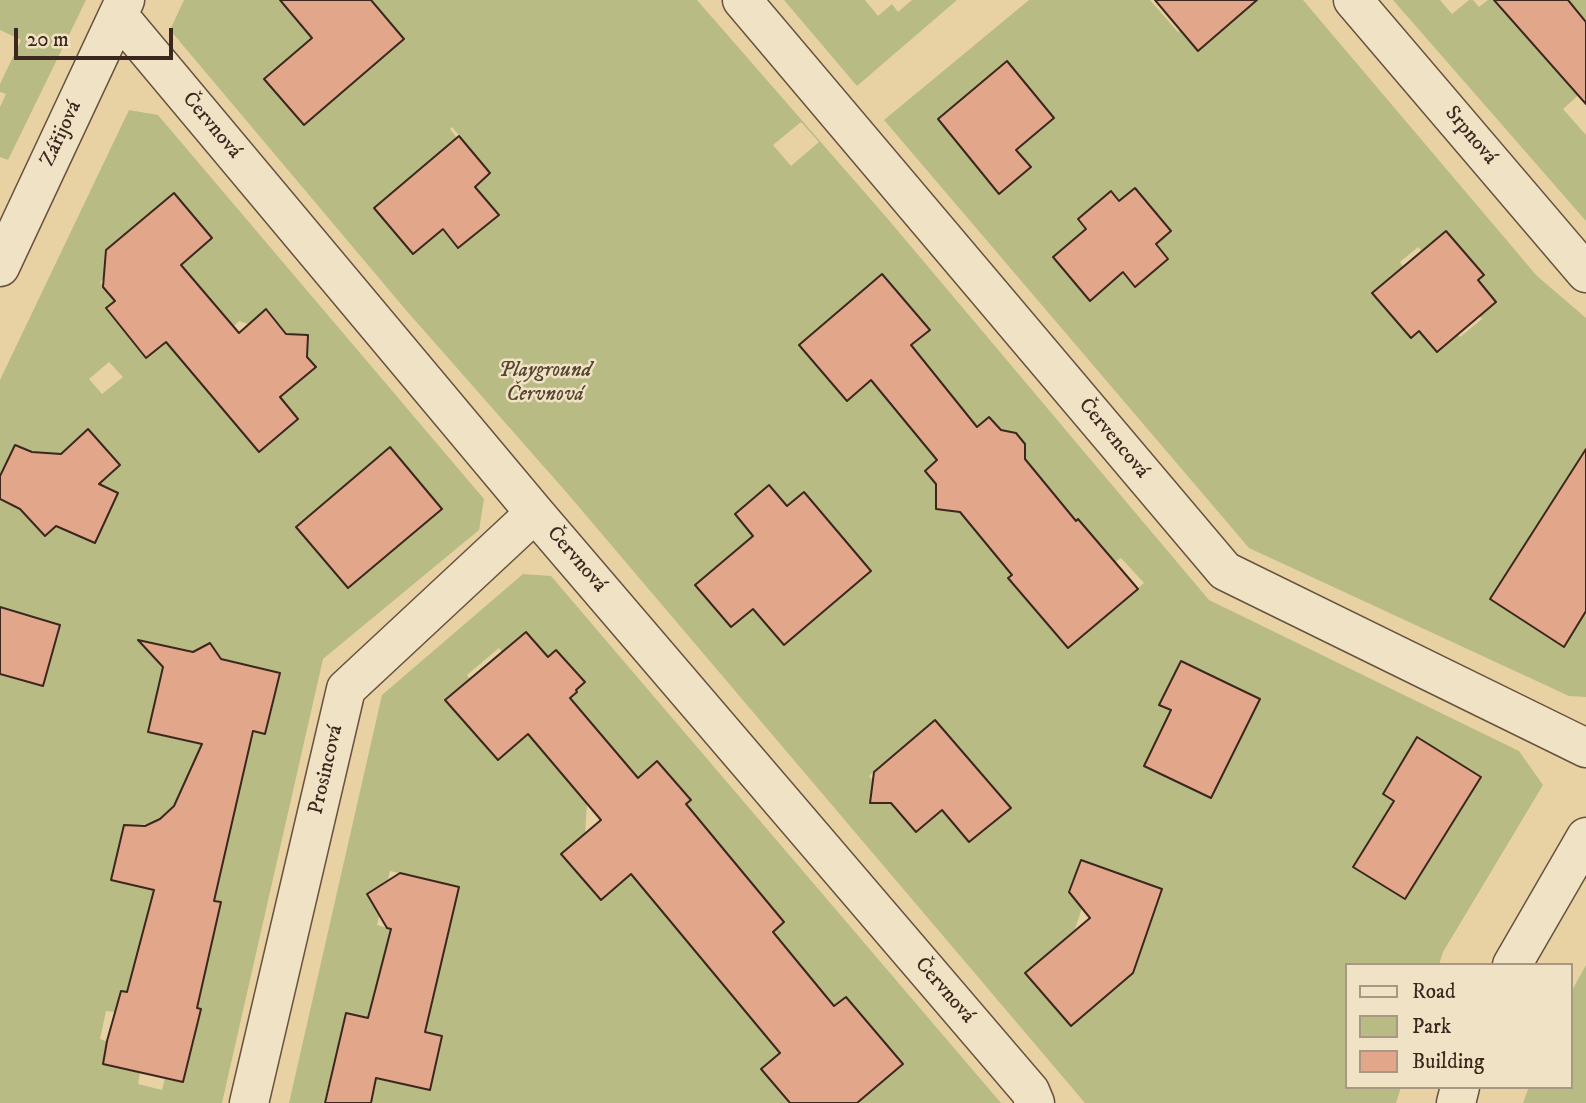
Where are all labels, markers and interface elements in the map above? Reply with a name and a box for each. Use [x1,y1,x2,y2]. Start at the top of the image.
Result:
scale bar [18,14,177,58]
text: 20 m [27,27,69,53]
street label: Červnová [176,88,246,164]
street label: Zářijová [36,97,88,171]
street label: Srpnová [1438,102,1502,170]
park label: Playground Červnová [499,359,591,409]
street label: Červencová [1072,394,1154,484]
street label: Červnová [540,522,612,598]
street label: Prosincová [304,723,350,817]
street label: Červnová [908,953,980,1029]
legend [1344,963,1572,1089]
text: Road [1412,979,1456,1005]
text: Park [1412,1014,1451,1040]
text: Building [1412,1049,1484,1075]

